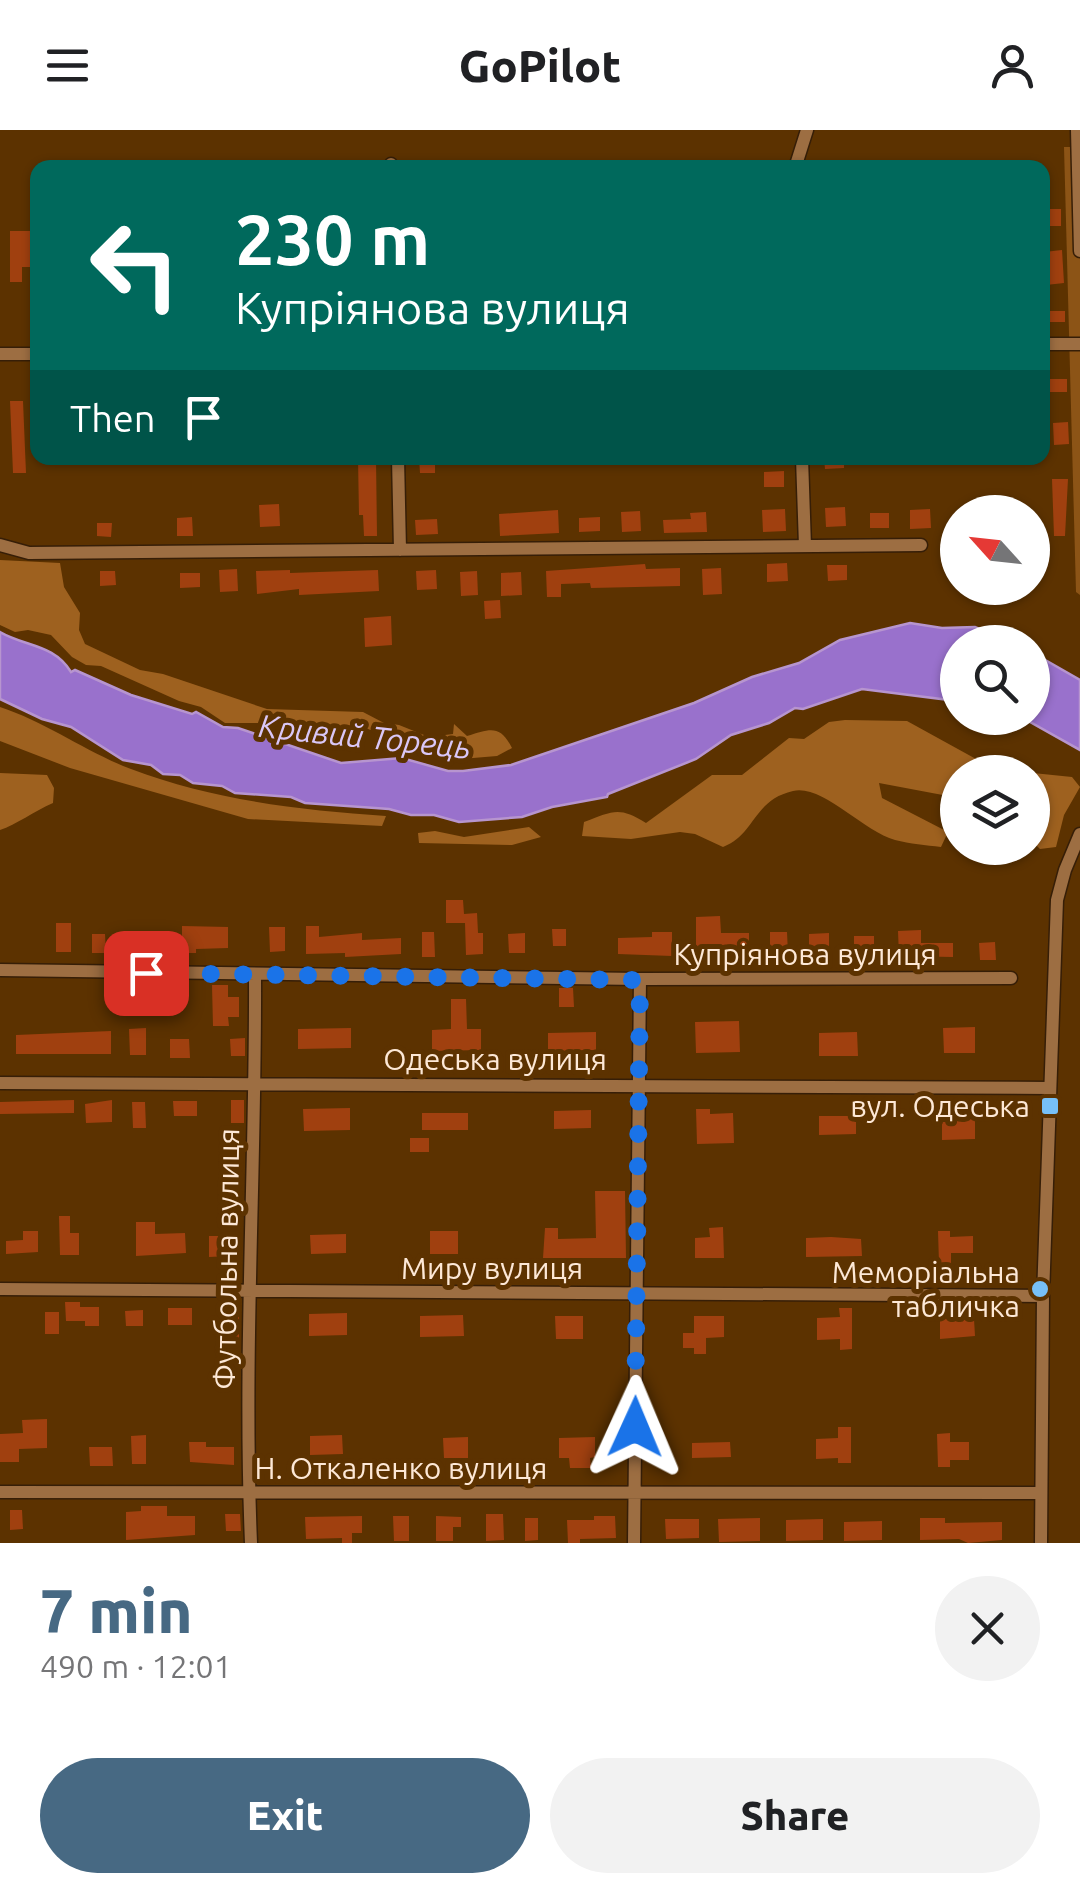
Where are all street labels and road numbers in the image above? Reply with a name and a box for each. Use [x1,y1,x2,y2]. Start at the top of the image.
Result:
street label: Купріянова вулиця [673,937,937,971]
street label: Одеська вулиця [383,1042,607,1076]
street label: Футбольна вулиця [207,1128,245,1390]
street label: Миру вулиця [401,1251,583,1285]
street label: Н. Откаленко вулиця [255,1451,547,1485]

